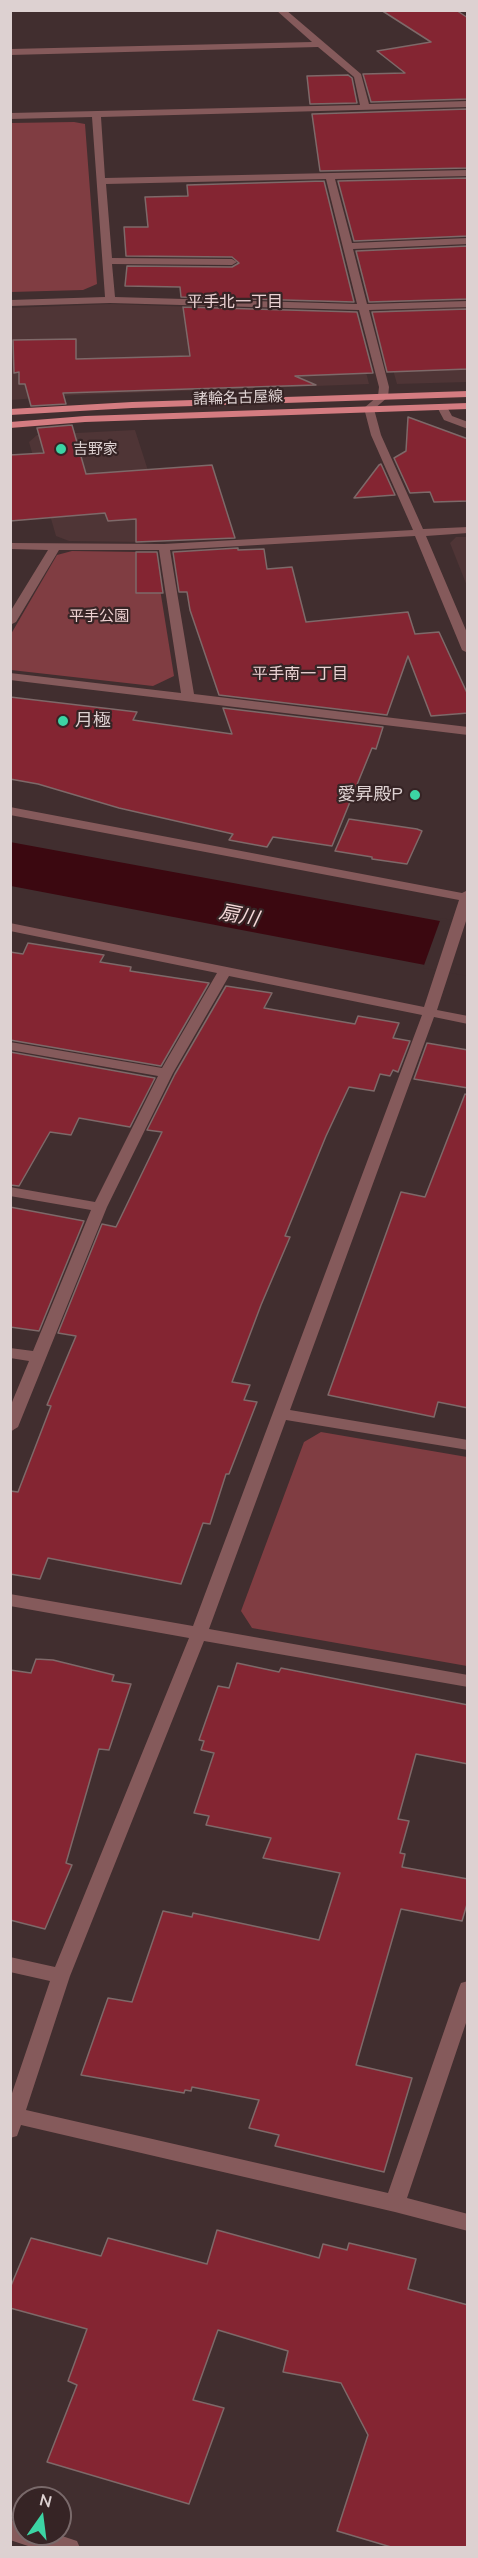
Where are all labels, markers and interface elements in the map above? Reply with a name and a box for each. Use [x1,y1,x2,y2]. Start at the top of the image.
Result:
district label: 平手北一丁目 [187,292,283,312]
street label: 諸輪名古屋線 [193,387,283,409]
place label: 吉野家 [73,440,118,458]
marker: 吉野家 [54,442,68,456]
park label: 平手公園 [69,607,129,625]
district label: 平手南一丁目 [252,664,348,684]
place label: 月極 [75,710,111,732]
marker: 月極 [56,714,70,728]
place label: 愛昇殿P [337,784,403,806]
marker: 愛昇殿P [408,788,422,802]
water label: 扇川 [217,900,261,932]
north arrow [12,2486,72,2546]
text: N [38,2489,54,2512]

